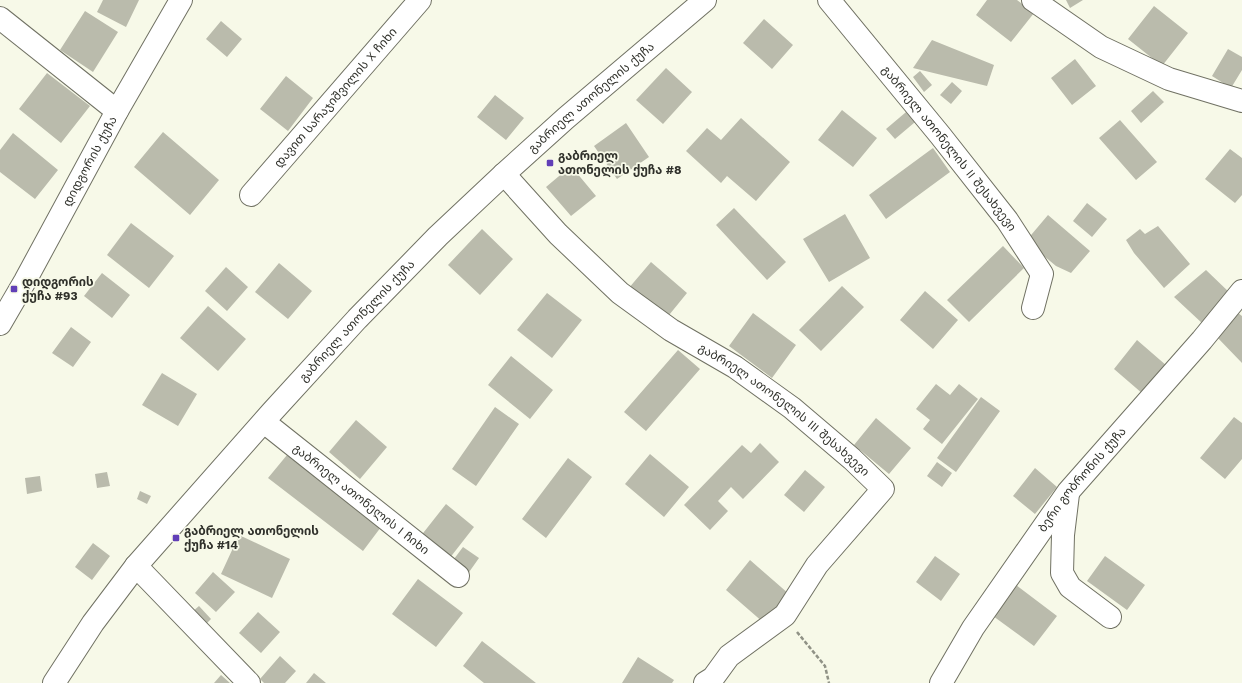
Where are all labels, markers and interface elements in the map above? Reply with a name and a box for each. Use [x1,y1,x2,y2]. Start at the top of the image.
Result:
street label: დავით სარაჯიშვილის X ჩიხი [271,25,400,171]
street label: გაბრიელ ათონელის ქუჩა [525,39,657,156]
street label: გაბრიელ ათონელის II შესახვევი [879,63,1019,234]
street label: დიდგორის ქუჩა [60,114,120,209]
place label: გაბრიელ ათონელის ქუჩა #8 [558,149,682,178]
marker: გაბრიელ ათონელის ქუჩა #8 [545,158,555,168]
street label: გაბრიელ ათონელის ქუჩა [296,257,418,384]
place label: დიდგორის ქუჩა #93 [22,275,94,303]
marker: დიდგორის ქუჩა #93 [9,284,19,294]
street label: გაბრიელ ათონელის III შესახვევი [696,340,872,479]
street label: ბერი გობრონის ქუჩა [1035,424,1129,535]
street label: გაბრიელ ათონელის I ჩიხი [290,441,432,557]
place label: გაბრიელ ათონელის ქუჩა #14 [184,524,319,552]
marker: გაბრიელ ათონელის ქუჩა #14 [171,533,181,543]

